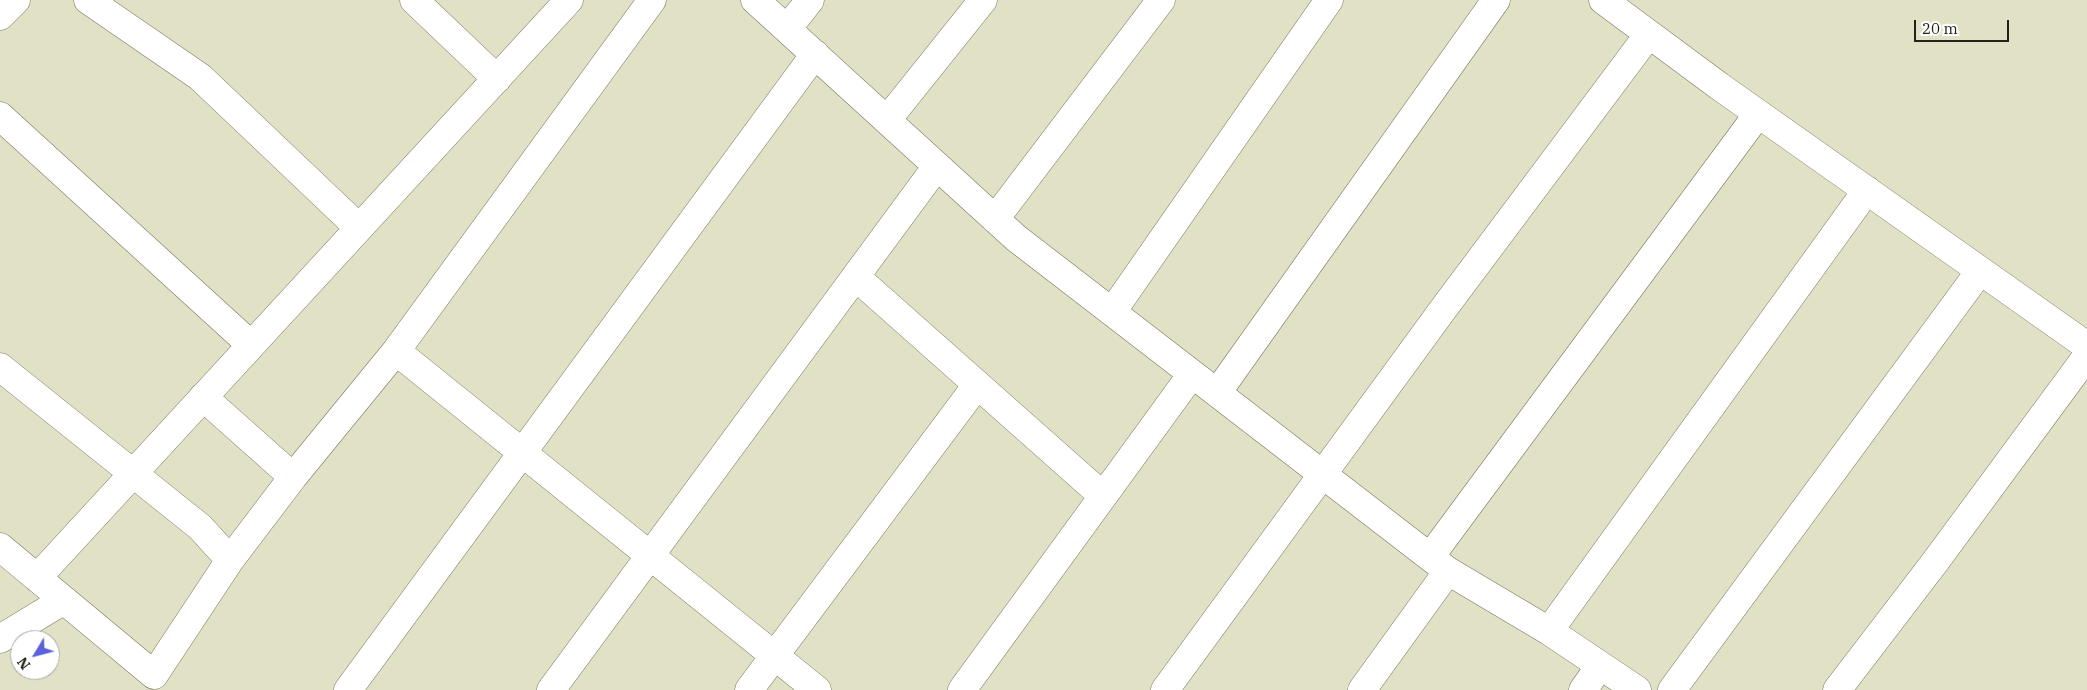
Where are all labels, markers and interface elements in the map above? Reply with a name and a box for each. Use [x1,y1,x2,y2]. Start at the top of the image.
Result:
scale bar [1917,10,2012,42]
text: 20 m [1922,19,1958,38]
north arrow [10,630,60,680]
text: N [13,654,34,673]

